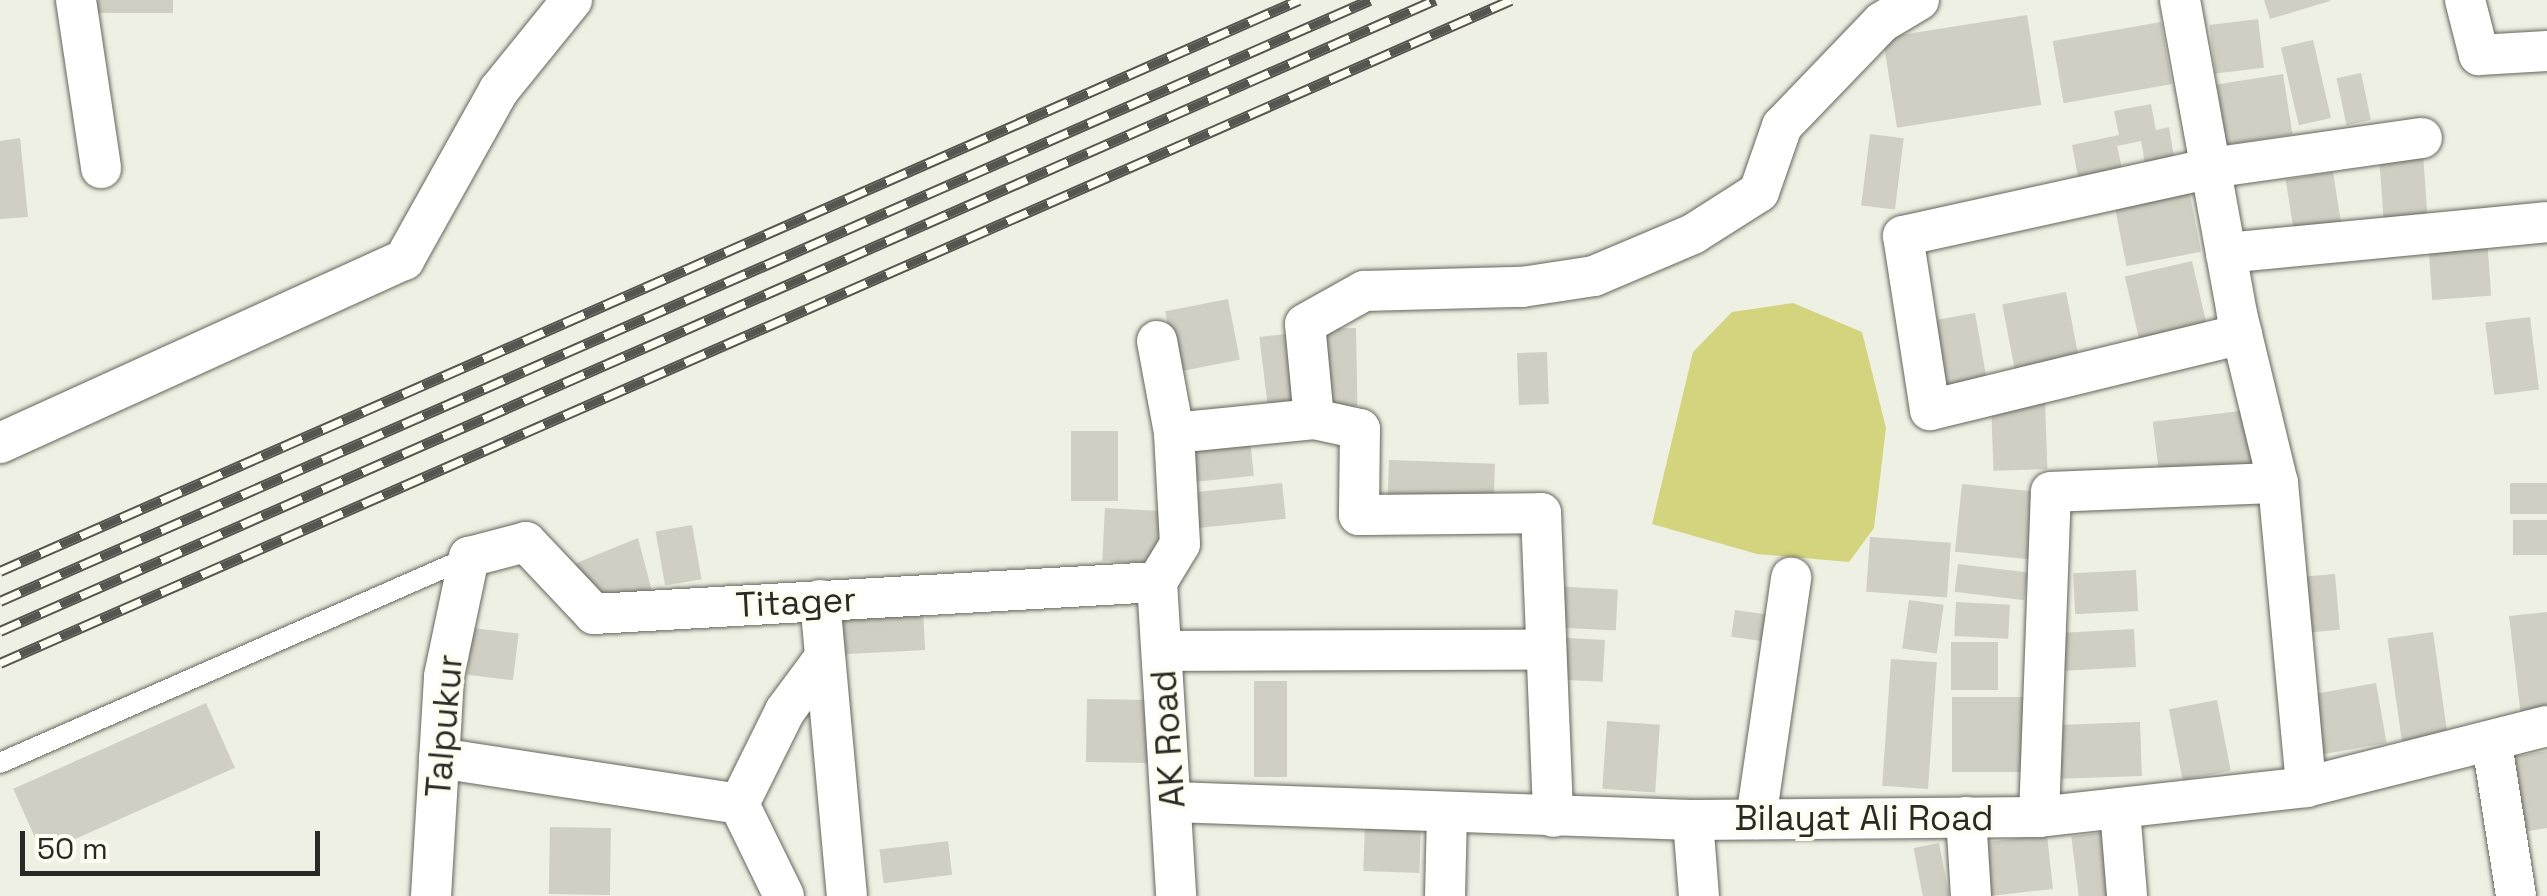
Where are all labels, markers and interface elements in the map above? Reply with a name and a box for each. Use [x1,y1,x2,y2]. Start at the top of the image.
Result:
street label: Titager [735,578,857,626]
street label: Talpukur [417,653,471,799]
street label: AK Road [1142,669,1194,809]
street label: Bilayat Ali Road [1734,797,1994,839]
scale bar [25,811,325,873]
text: 50 m [37,829,108,868]

